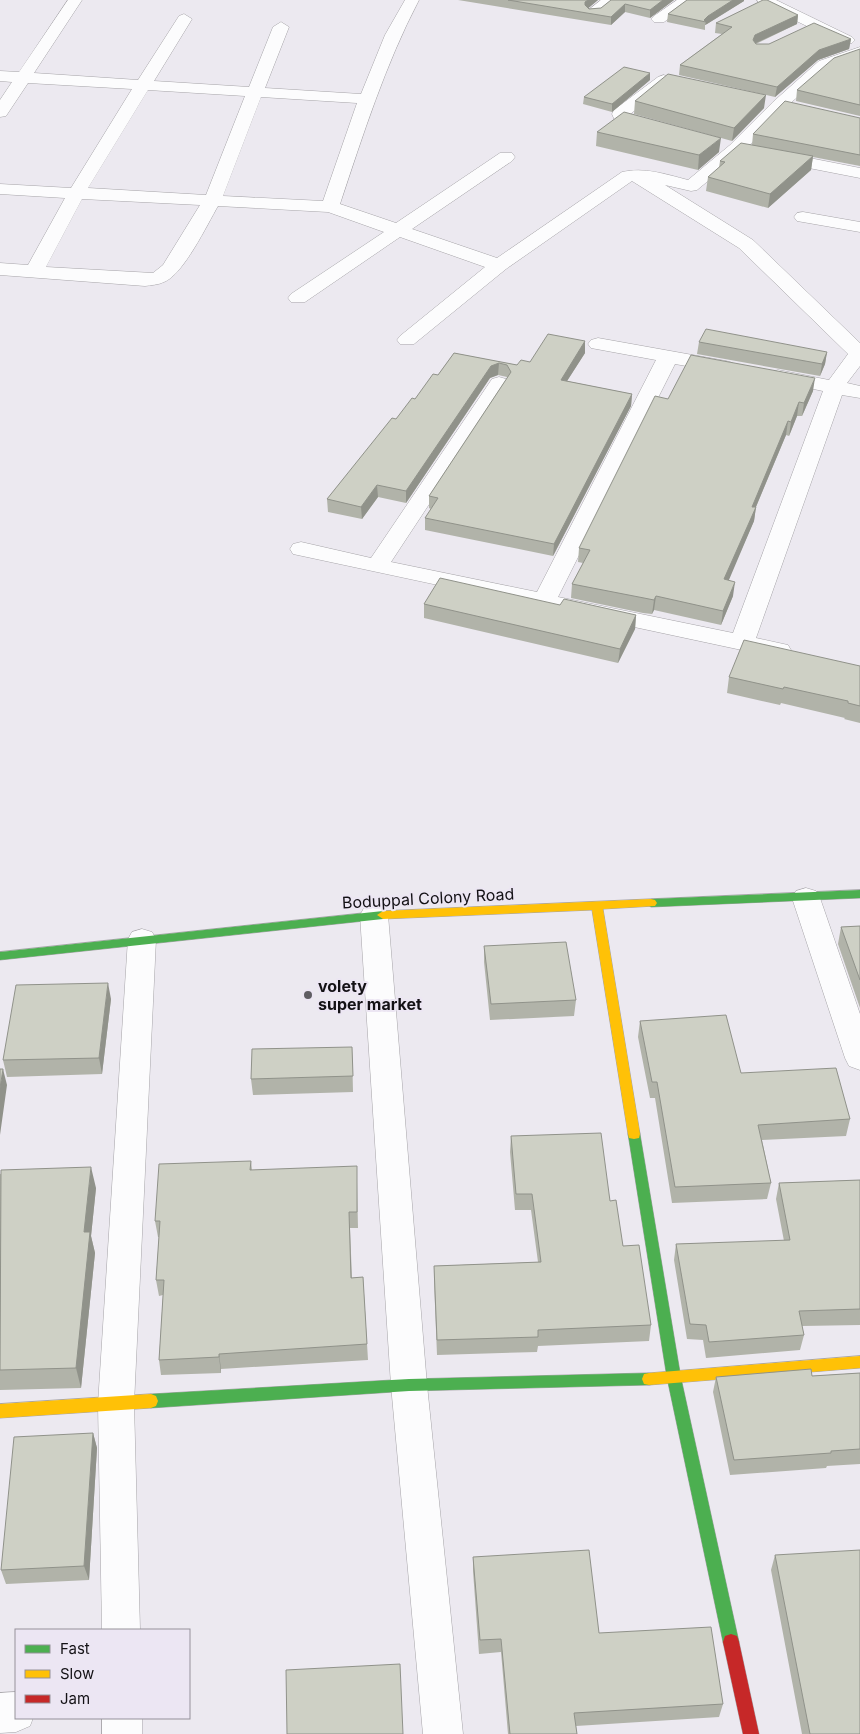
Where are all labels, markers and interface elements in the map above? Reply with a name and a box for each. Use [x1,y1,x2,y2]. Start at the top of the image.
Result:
street label: Boduppal Colony Road [341,884,515,912]
place label: volety super market [318,976,422,1014]
marker: volety super market [302,989,314,1001]
legend [15,1629,190,1719]
text: Fast [60,1639,90,1658]
text: Slow [60,1664,94,1683]
text: Jam [60,1689,90,1708]

